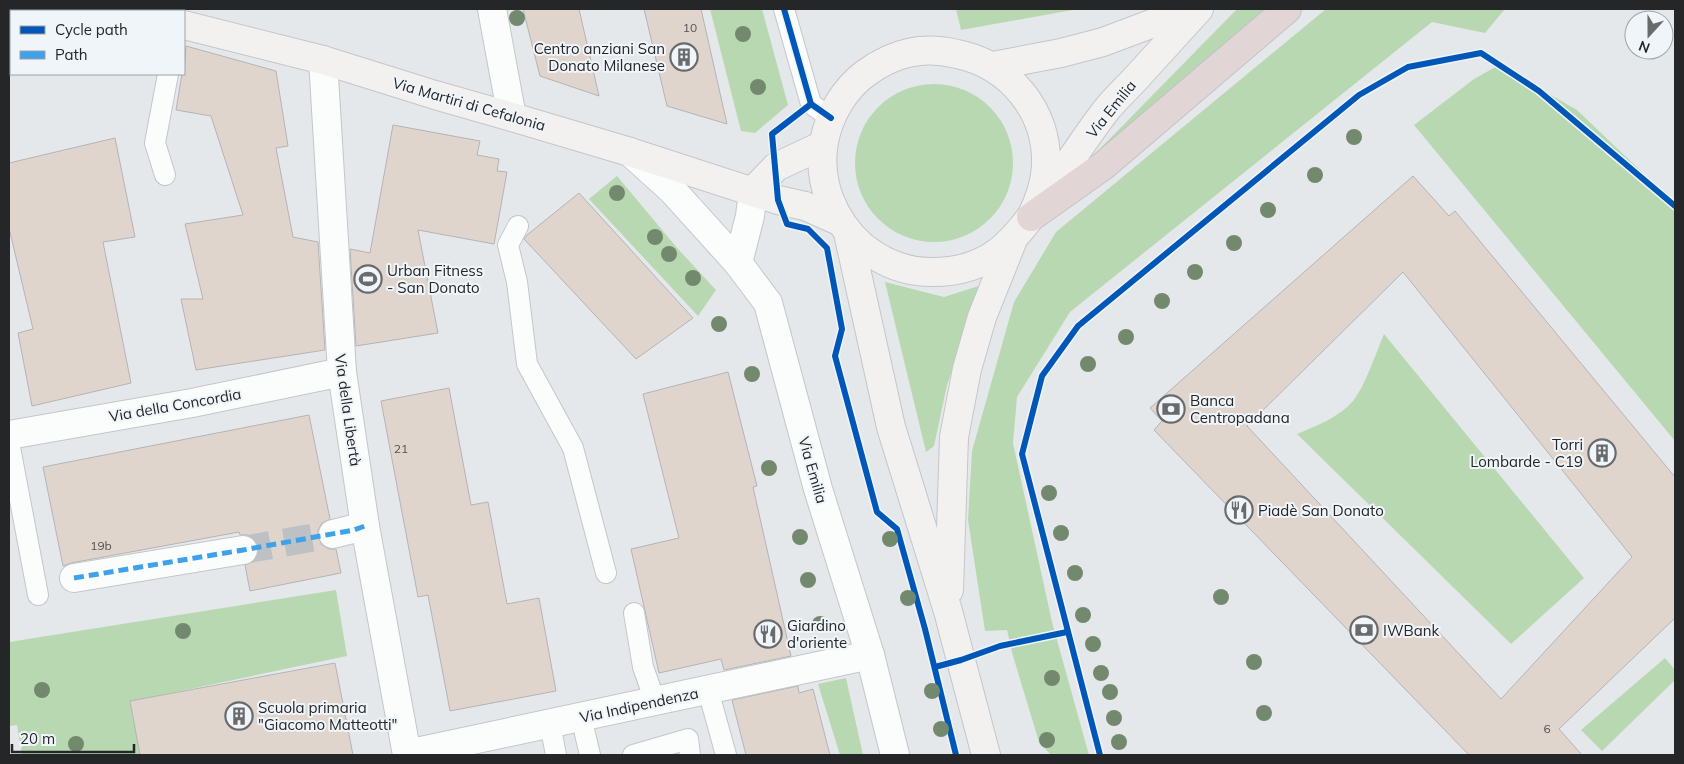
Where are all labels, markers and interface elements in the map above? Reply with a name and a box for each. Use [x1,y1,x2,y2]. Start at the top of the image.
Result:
legend [10,10,185,75]
north arrow [1624,10,1674,60]
text: Cycle path [55,20,128,39]
house number: 10 [683,20,697,35]
text: N [1636,37,1653,57]
place label: Centro anziani San Donato Milanese [534,39,665,75]
building icon: Centro anziani San Donato Milanese [669,42,699,72]
text: Path [55,45,87,64]
street label: Via Martiri di Cefalonia [390,73,548,135]
street label: Via Emilia [1082,76,1140,142]
place label: Urban Fitness - San Donato [387,261,483,297]
sports icon: Urban Fitness - San Donato [353,264,383,294]
street label: Via della Libertà [331,353,365,467]
street label: Via della Concordia [107,384,243,426]
place label: Banca Centropadana [1190,391,1290,427]
bank icon: Banca Centropadana [1156,394,1186,424]
street label: Via Emilia [794,434,832,506]
place label: Torri Lombarde - C19 [1470,435,1583,471]
building icon: Torri Lombarde - C19 [1587,438,1617,468]
house number: 21 [394,441,408,456]
restaurant icon: Piadè San Donato [1224,495,1254,525]
place label: Piadè San Donato [1258,501,1384,520]
house number: 19b [90,538,112,553]
bank icon: IWBank [1349,615,1379,645]
place label: Giardino d'oriente [787,616,847,652]
restaurant icon: Giardino d'oriente [753,619,783,649]
place label: IWBank [1383,621,1440,640]
street label: Via Indipendenza [578,683,700,727]
place label: Scuola primaria "Giacomo Matteotti" [258,698,397,734]
building icon: Scuola primaria "Giacomo Matteotti" [224,701,254,731]
house number: 6 [1543,721,1551,736]
scale bar [12,722,135,754]
text: 20 m [20,729,55,748]

